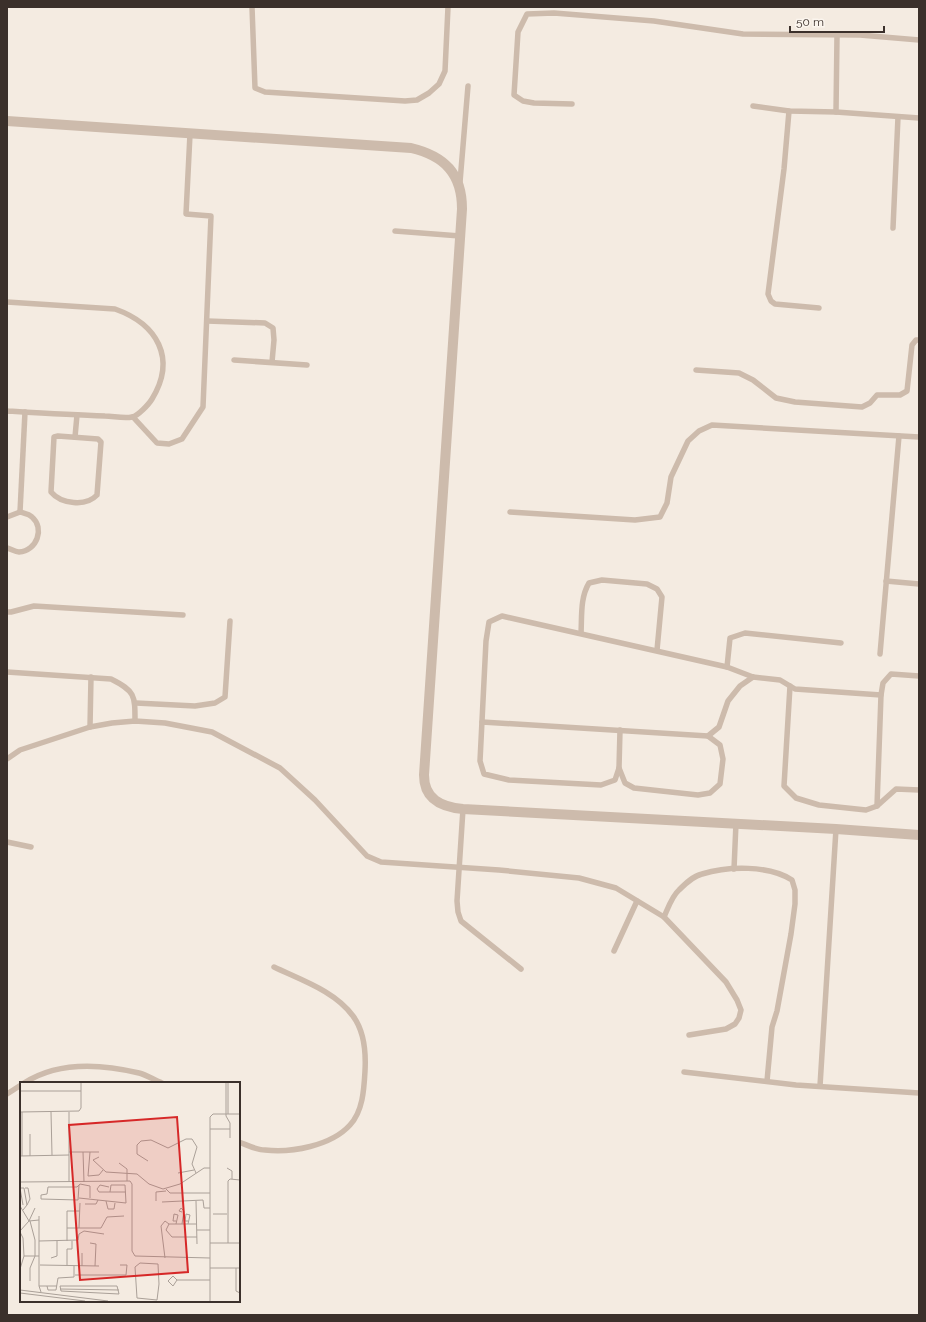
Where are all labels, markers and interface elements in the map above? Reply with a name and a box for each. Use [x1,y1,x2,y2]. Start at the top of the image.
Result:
scale bar [790,8,884,34]
text: 50 m [796,15,824,29]
inset map [20,1082,240,1302]

